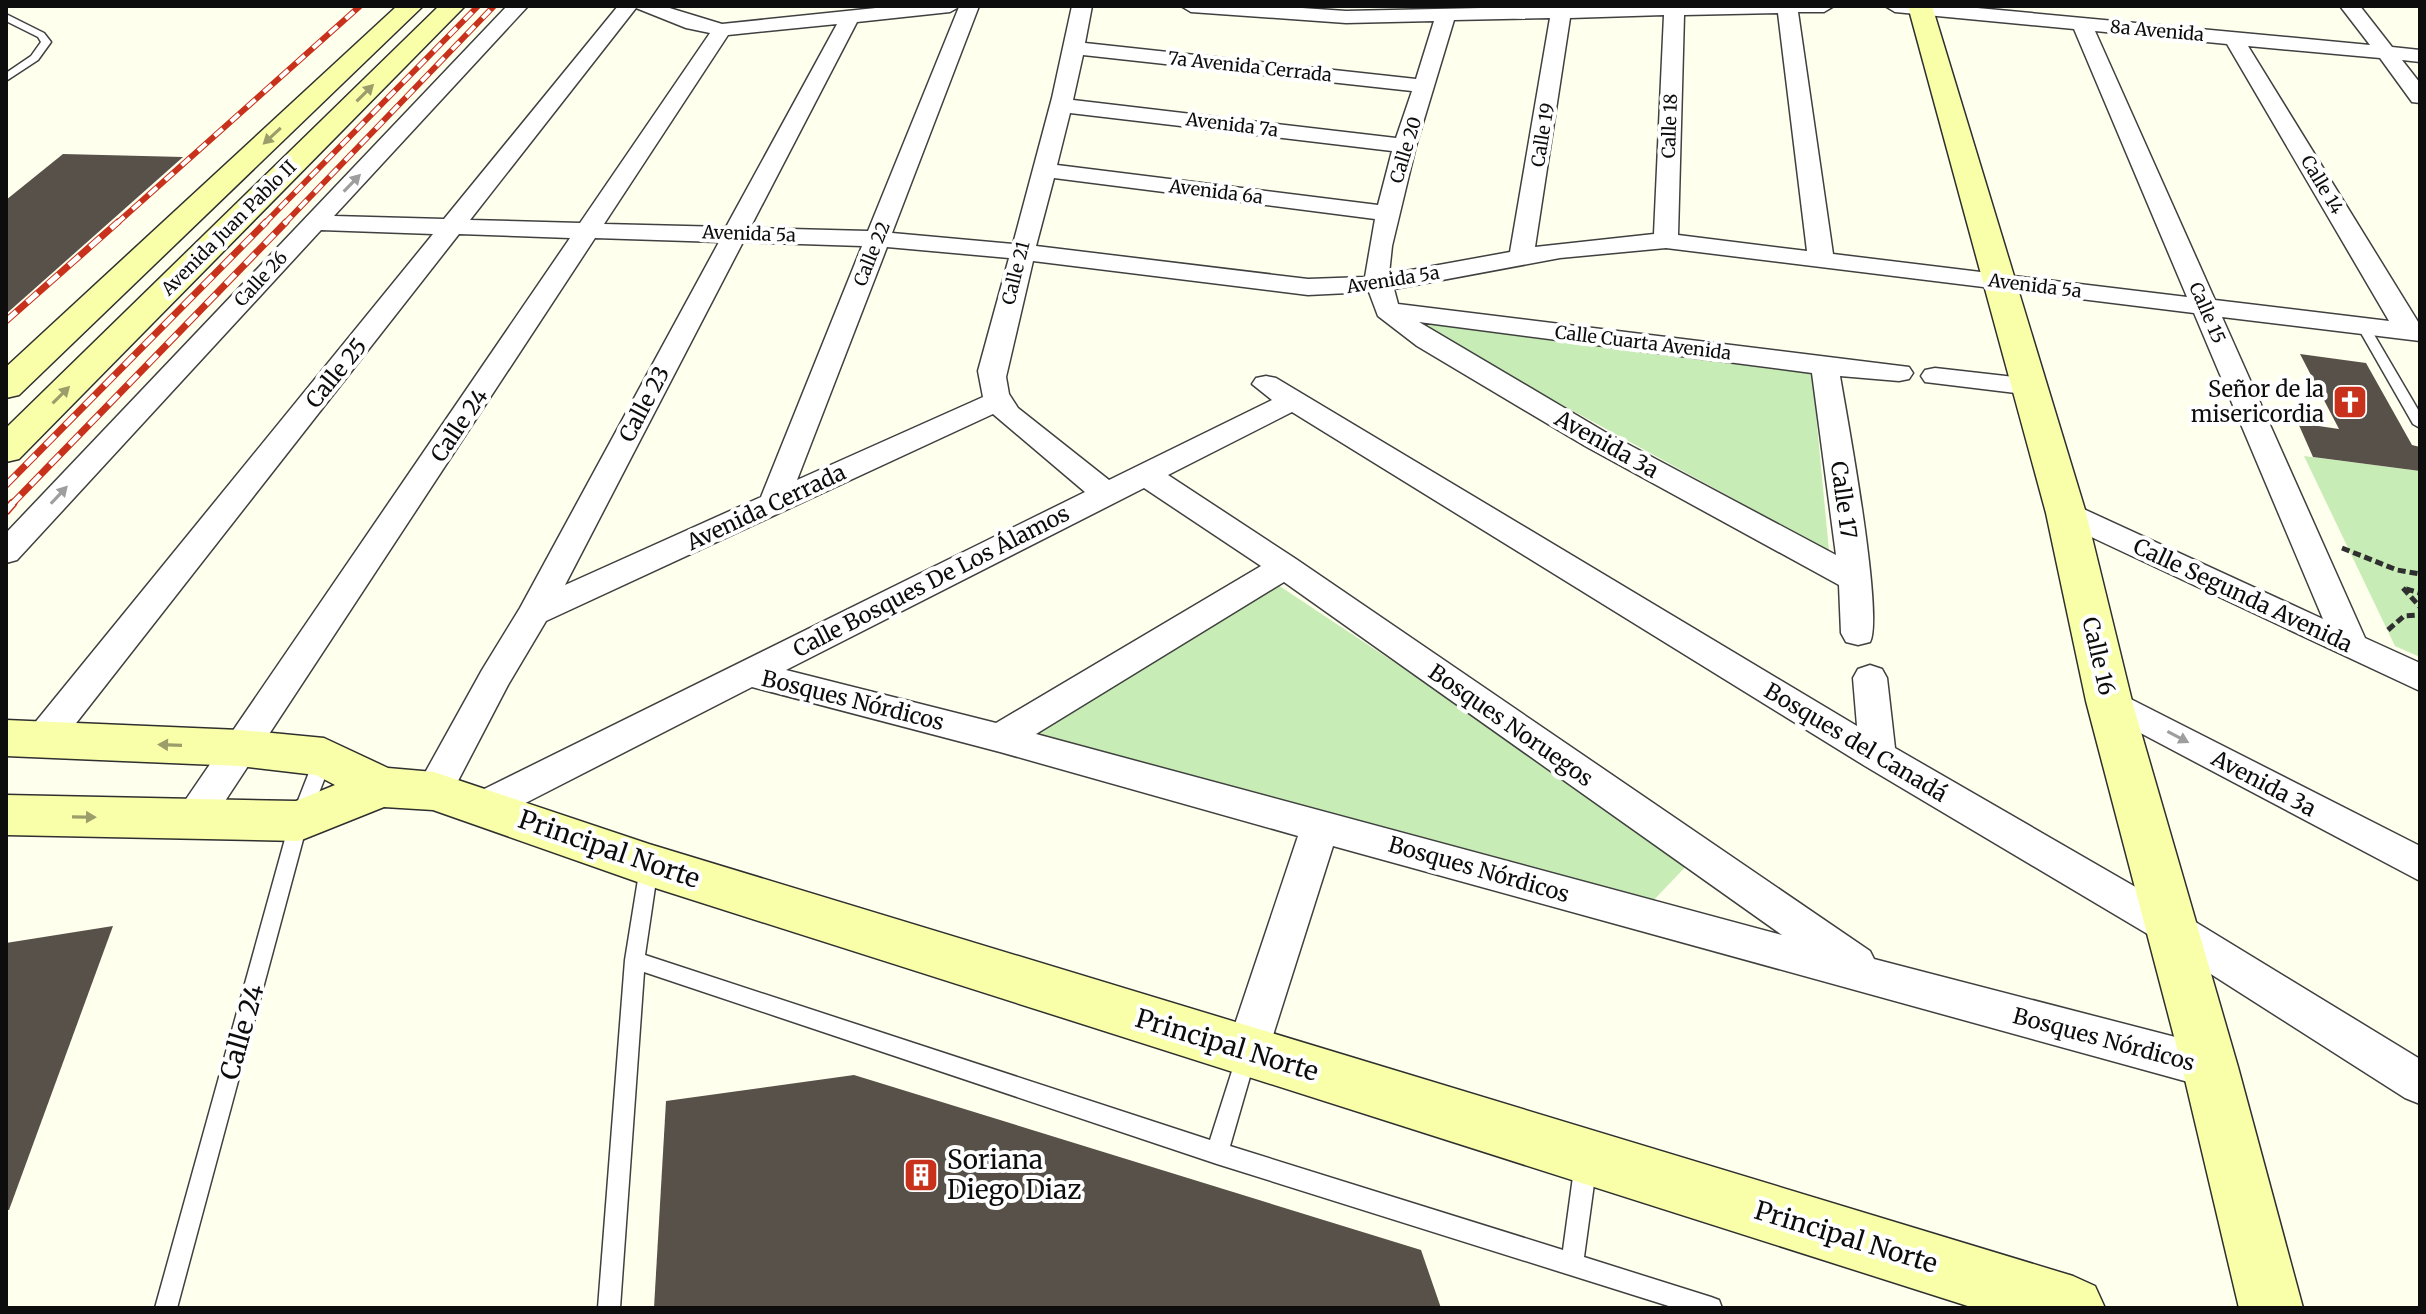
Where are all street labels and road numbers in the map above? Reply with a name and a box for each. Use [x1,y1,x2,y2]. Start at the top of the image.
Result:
street label: 8a Avenida [2109,15,2205,46]
street label: 7a Avenida Cerrada [1167,46,1333,87]
street label: Calle 18 [1657,93,1682,159]
street label: Calle 19 [1526,101,1559,169]
street label: Avenida 7a [1184,107,1280,142]
street label: Calle 20 [1385,114,1427,186]
street label: Calle 14 [2296,151,2349,218]
street label: Avenida Juan Pablo II [155,155,301,301]
street label: Avenida 6a [1167,174,1265,209]
street label: Calle 22 [848,218,895,289]
street label: Avenida 5a [701,220,797,247]
street label: Calle 21 [997,239,1034,307]
street label: Calle 26 [229,246,292,311]
street label: Avenida 5a [1344,261,1441,298]
street label: Avenida 5a [1986,268,2083,303]
street label: Calle 15 [2184,279,2231,347]
street label: Calle Cuarta Avenida [1554,320,1733,365]
street label: Calle 25 [299,332,373,414]
street label: Calle 23 [612,361,676,447]
street label: Calle 24 [424,383,494,467]
street label: Avenida 3a [1549,404,1664,484]
street label: Avenida Cerrada [681,458,850,557]
street label: Calle 17 [1825,459,1863,541]
street label: Calle Bosques De Los Álamos [788,498,1074,663]
street label: Calle Segunda Avenida [2129,532,2357,658]
street label: Calle 16 [2076,614,2122,698]
street label: Bosques Noruegos [1423,658,1599,792]
street label: Bosques Nórdicos [759,664,947,736]
street label: Bosques del Canadá [1760,676,1953,808]
street label: Avenida 3a [2206,743,2321,822]
street label: Principal Norte [514,802,704,895]
street label: Bosques Nórdicos [1385,830,1573,908]
street label: Calle 24 [212,980,271,1083]
street label: Principal Norte [1132,1001,1323,1088]
street label: Bosques Nórdicos [2010,1001,2198,1077]
street label: Principal Norte [1751,1193,1942,1280]

